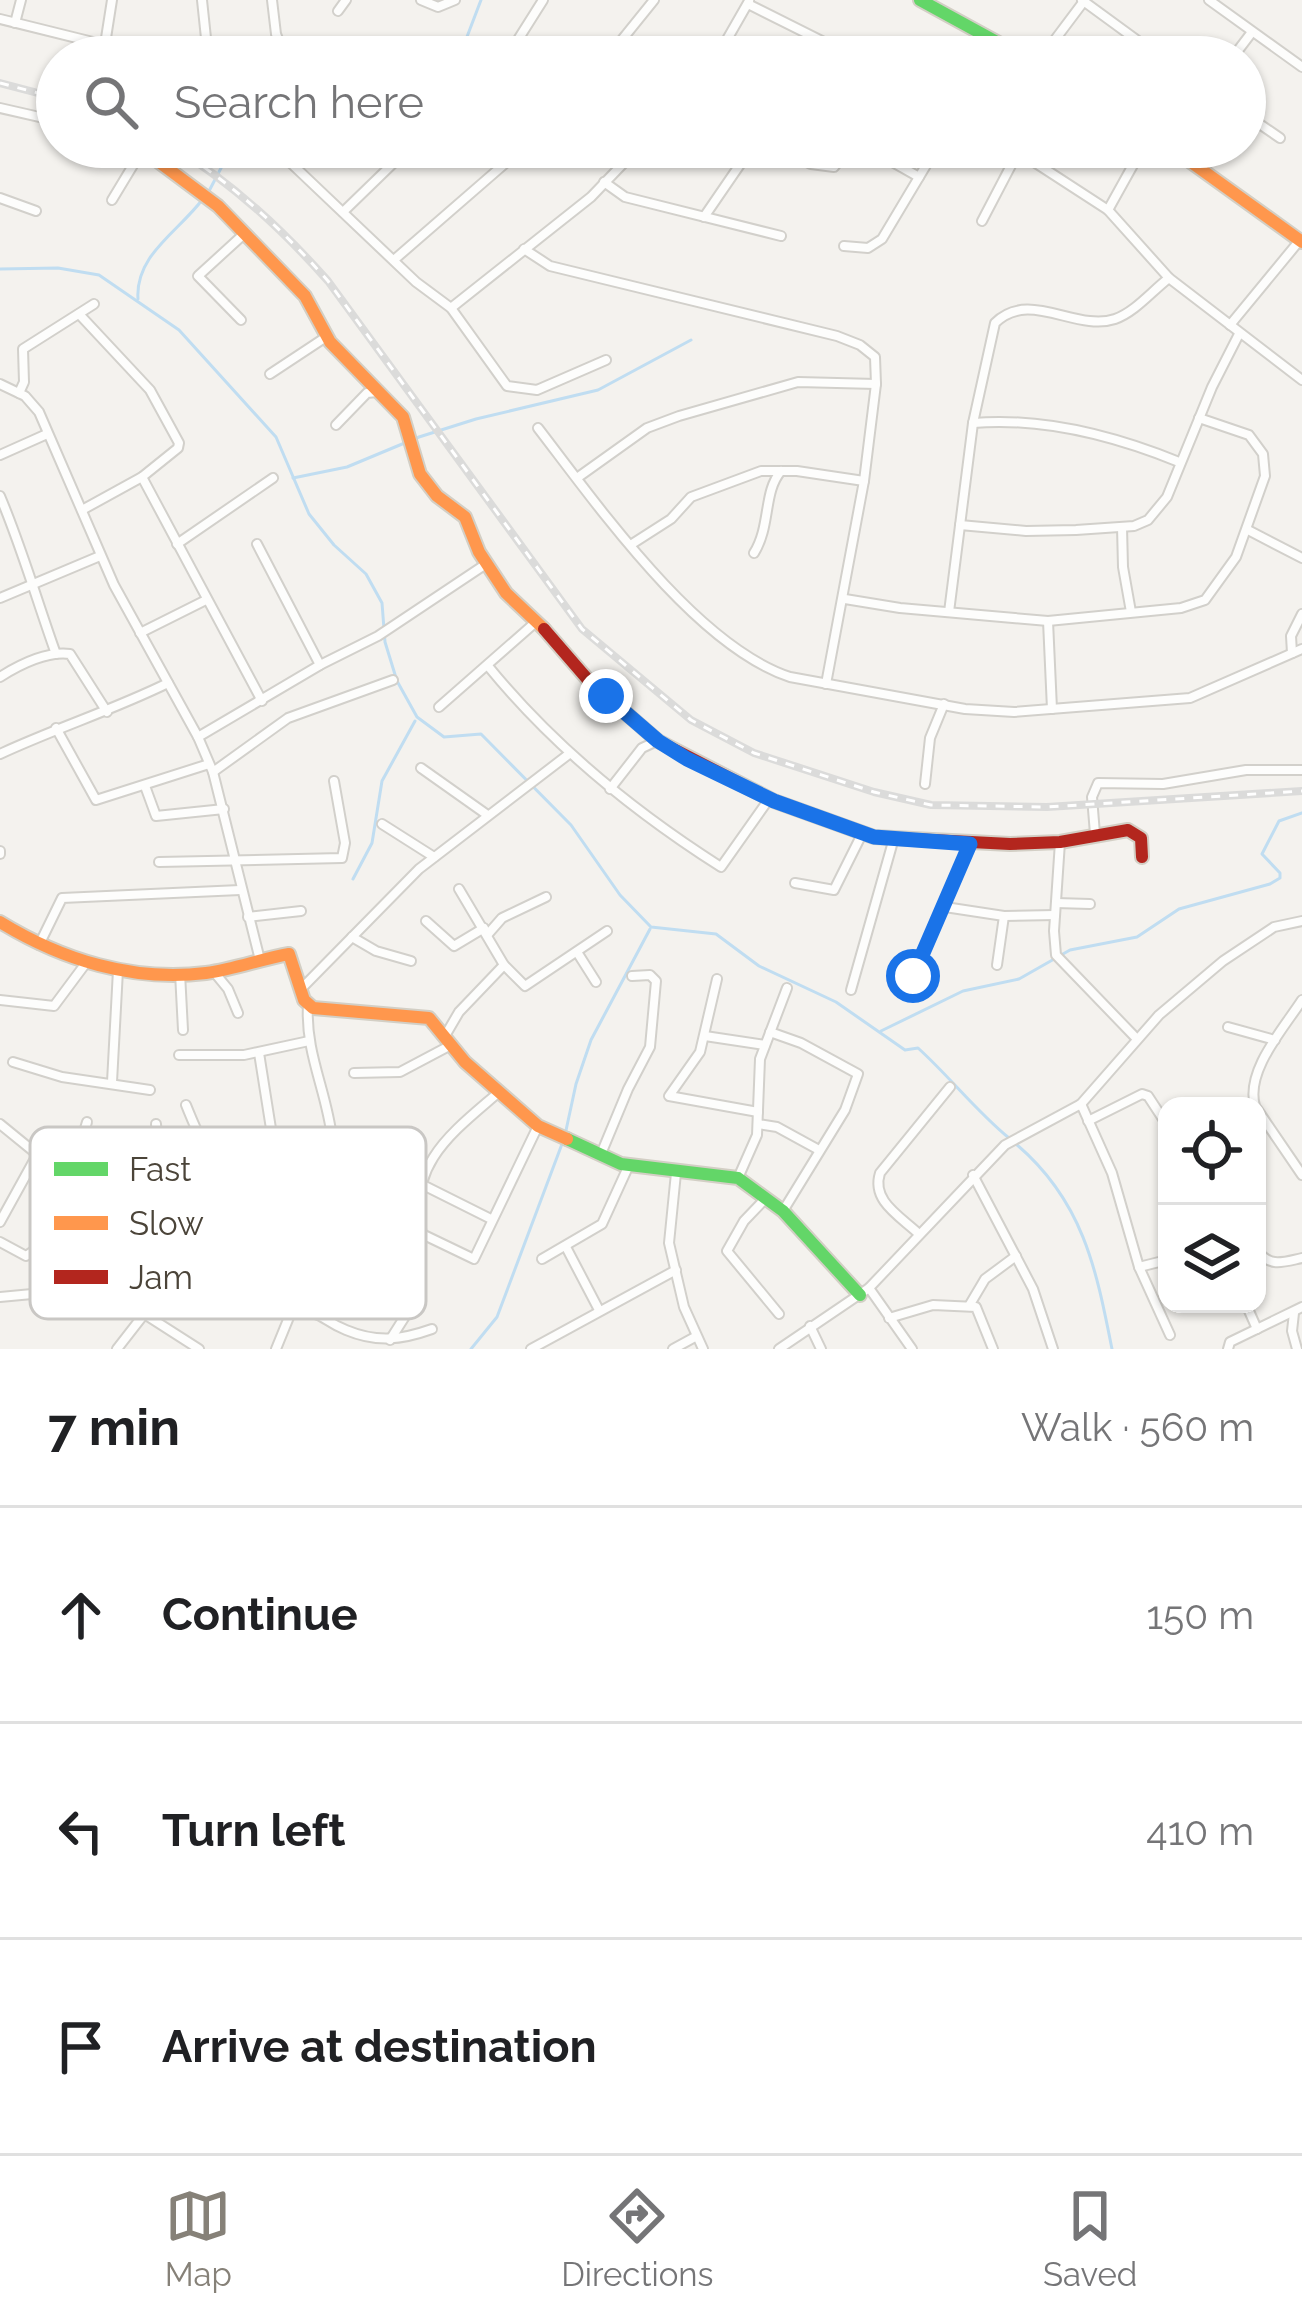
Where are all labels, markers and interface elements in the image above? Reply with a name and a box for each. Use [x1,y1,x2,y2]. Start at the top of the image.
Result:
search box [36,36,1266,168]
icon: search [78,69,144,135]
text: Search here [174,76,424,129]
route end [579,669,633,723]
route start [886,949,940,1003]
map controls [1158,1097,1266,1313]
button: locate [1158,1097,1266,1205]
legend [30,1127,426,1319]
text: Fast [129,1150,191,1189]
text: Slow [129,1204,204,1243]
button: layers [1158,1205,1266,1313]
text: Jam [129,1258,193,1297]
text: 7 min [48,1397,180,1457]
text: Walk · 560 m [1021,1404,1254,1450]
icon: ahead [48,1582,114,1648]
text: Continue [162,1588,358,1641]
text: 150 m [1146,1592,1254,1638]
icon: left [48,1798,114,1864]
text: Turn left [162,1804,345,1857]
text: 410 m [1146,1808,1254,1854]
icon: arrive [48,2014,114,2080]
text: Arrive at destination [162,2020,597,2073]
tab: Map [165,2183,232,2294]
tab: Directions [561,2183,714,2294]
tab: Saved [1043,2183,1137,2294]

